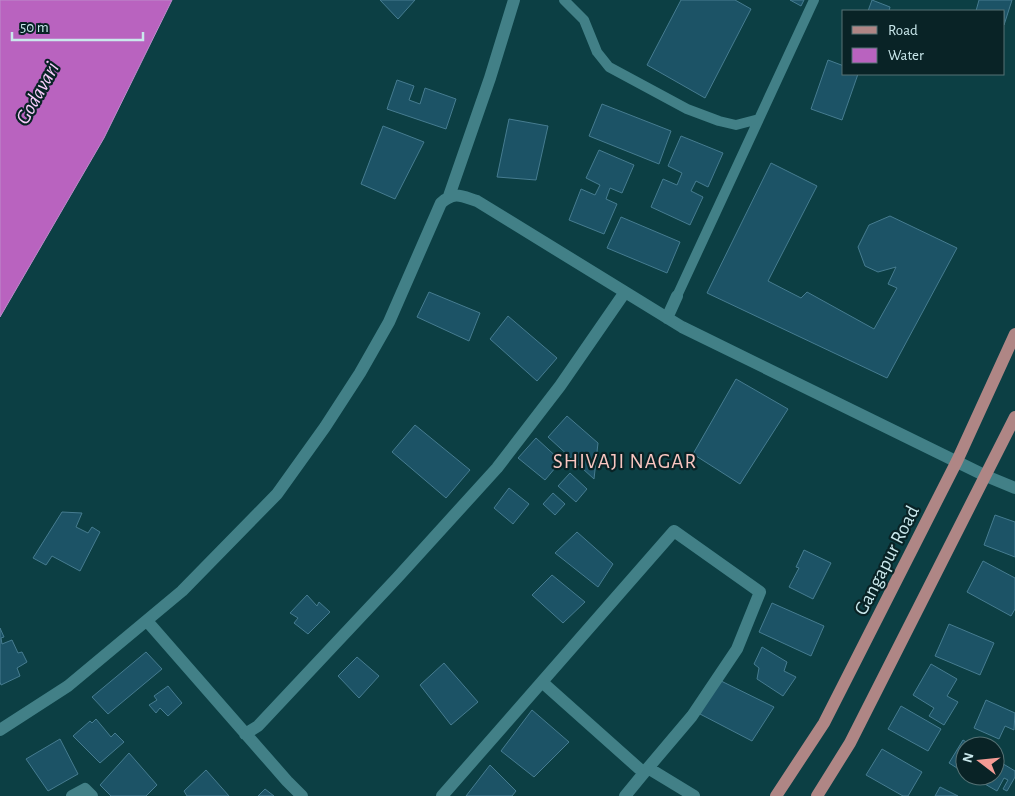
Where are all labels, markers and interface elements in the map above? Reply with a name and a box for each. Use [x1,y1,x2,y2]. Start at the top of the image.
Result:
scale bar [12,10,144,42]
legend [842,10,1005,75]
text: 50 m [20,20,49,35]
text: Road [888,23,918,38]
text: Water [888,48,924,63]
water label: Godavari [12,58,63,128]
district label: SHIVAJI NAGAR [553,451,697,472]
street label: Gangapur Road [851,503,923,618]
north arrow [955,736,1005,786]
text: N [960,751,977,764]

